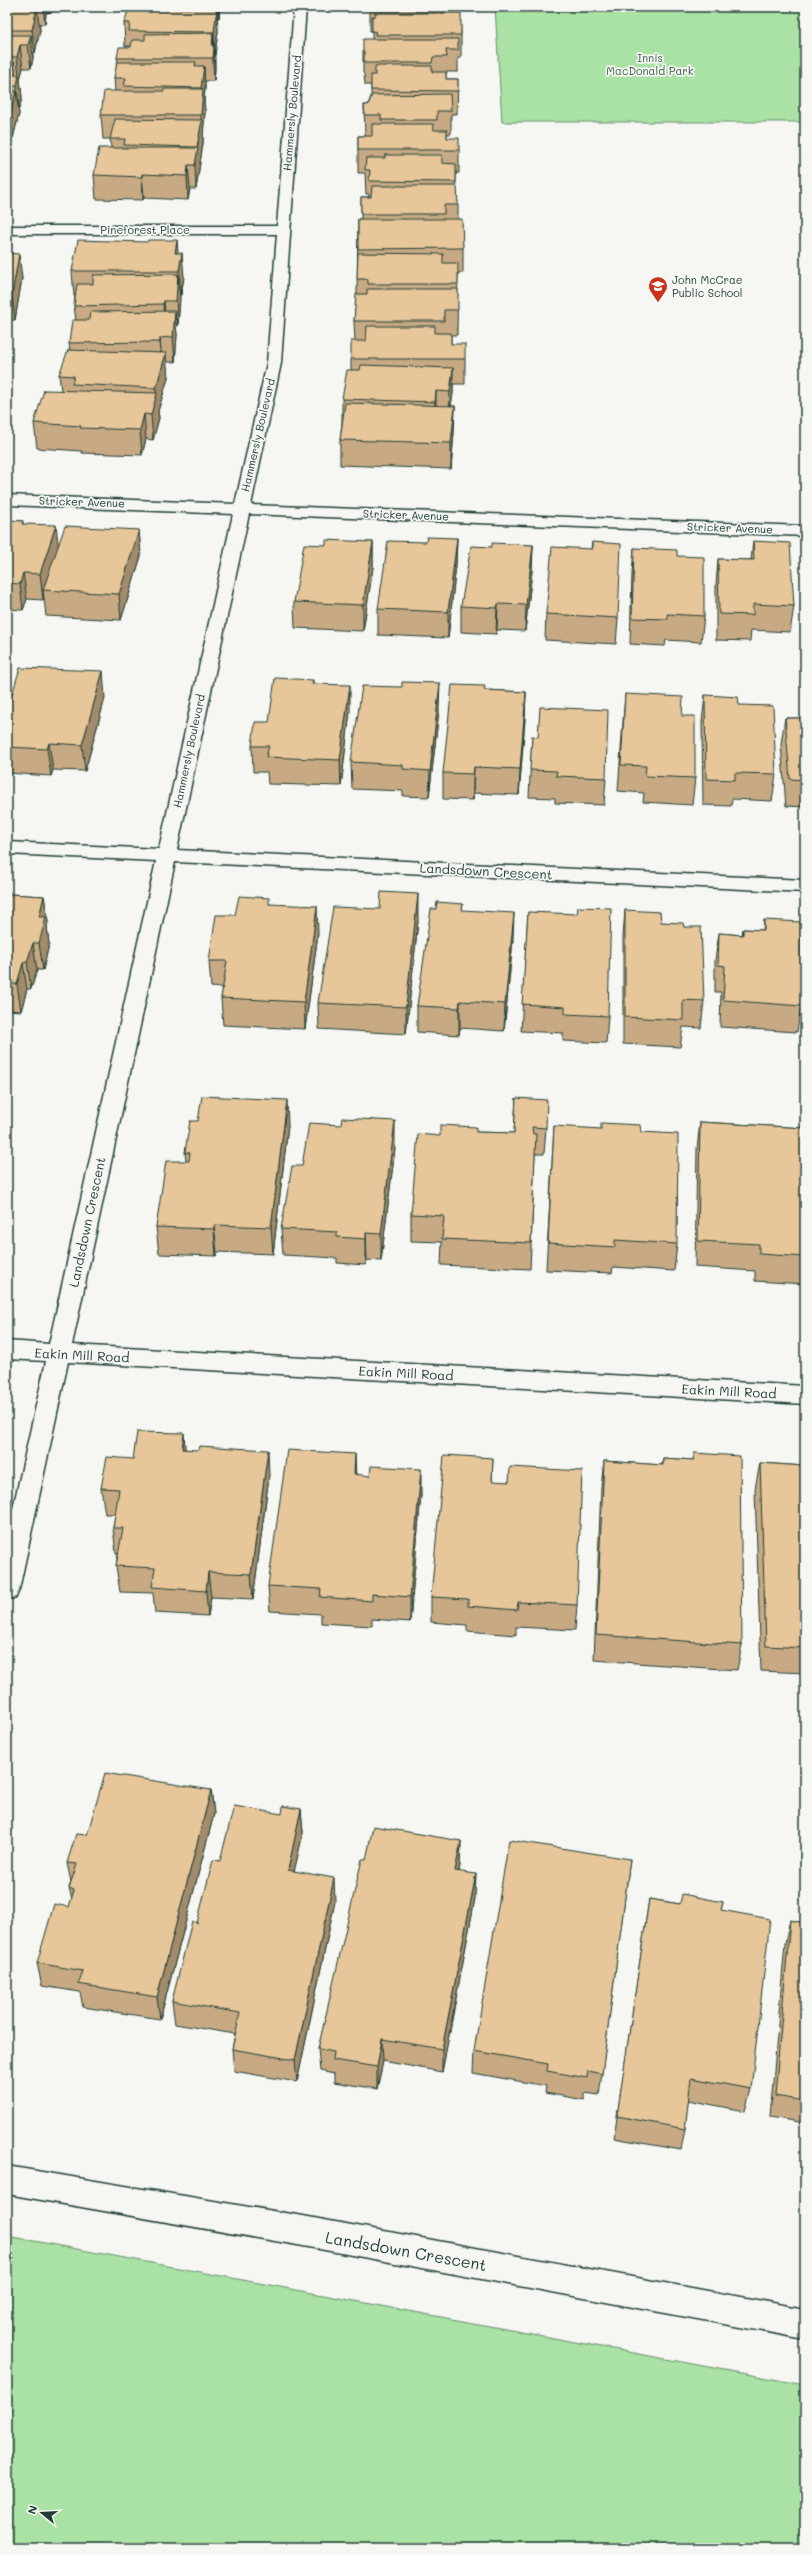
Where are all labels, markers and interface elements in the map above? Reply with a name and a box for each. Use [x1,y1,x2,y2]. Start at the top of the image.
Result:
park label: Innis MacDonald Park [606,50,694,78]
street label: Hammersly Boulevard [279,54,304,171]
street label: Pineforest Place [100,222,190,237]
place label: John McCrae Public School [672,272,743,300]
school or university icon: John McCrae Public School [647,275,669,303]
street label: Hammersly Boulevard [237,377,278,493]
street label: Stricker Avenue [39,493,126,511]
street label: Stricker Avenue [363,506,450,524]
street label: Stricker Avenue [687,519,774,537]
street label: Hammersly Boulevard [169,693,208,809]
street label: Landsdown Crescent [419,859,553,882]
street label: Landsdown Crescent [64,1155,109,1289]
street label: Eakin Mill Road [34,1344,130,1365]
street label: Eakin Mill Road [358,1362,454,1383]
street label: Eakin Mill Road [681,1380,777,1401]
street label: Landsdown Crescent [324,2226,488,2275]
north arrow [22,2493,62,2533]
text: N [24,2503,40,2516]

